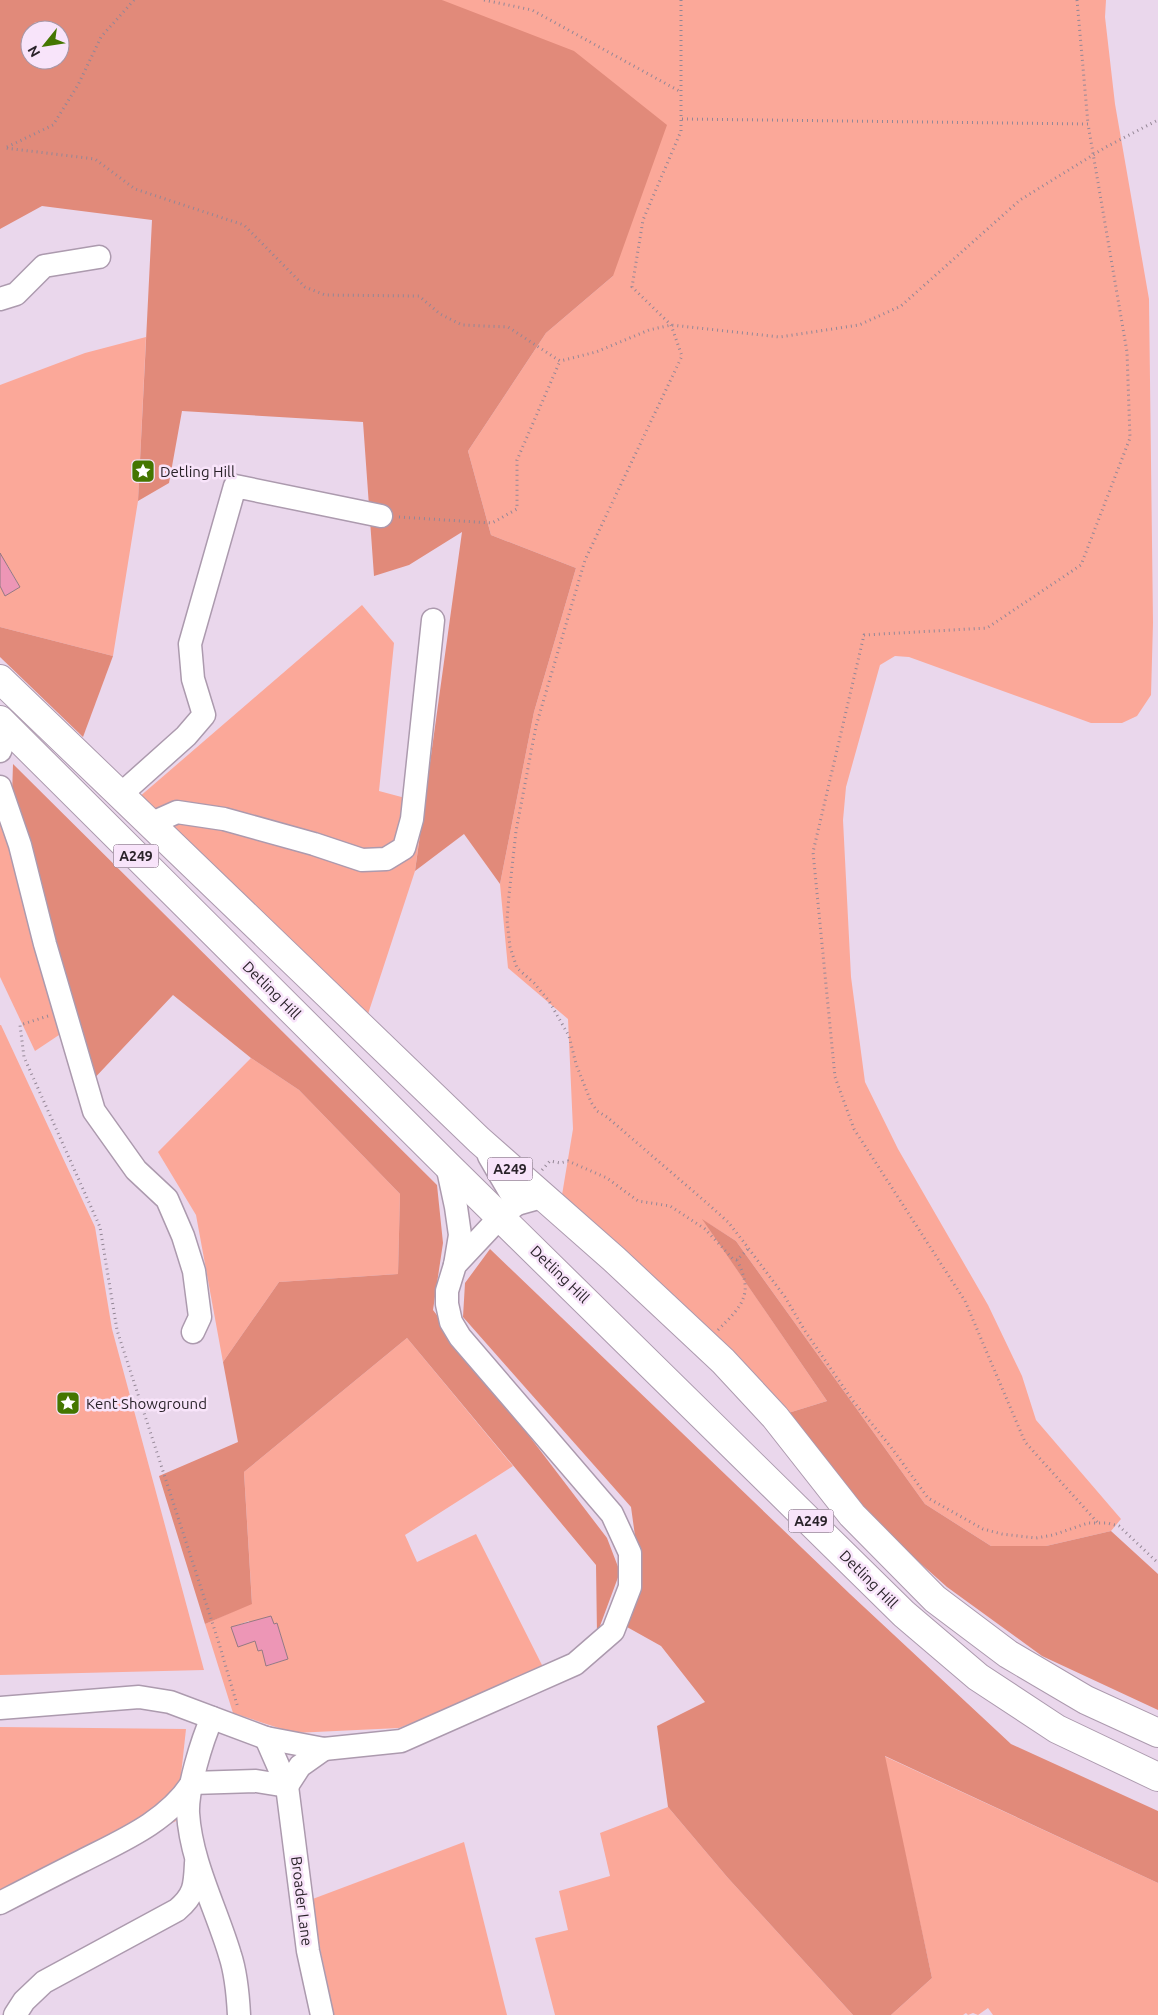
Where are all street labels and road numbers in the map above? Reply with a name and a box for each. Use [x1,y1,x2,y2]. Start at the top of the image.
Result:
road number: A249 [114,844,158,868]
street label: Detling Hill [239,957,305,1023]
road number: A249 [488,1158,532,1180]
street label: Detling Hill [527,1242,593,1306]
road number: A249 [788,1510,834,1532]
street label: Detling Hill [836,1546,902,1612]
street label: Broader Lane [288,1855,316,1947]

